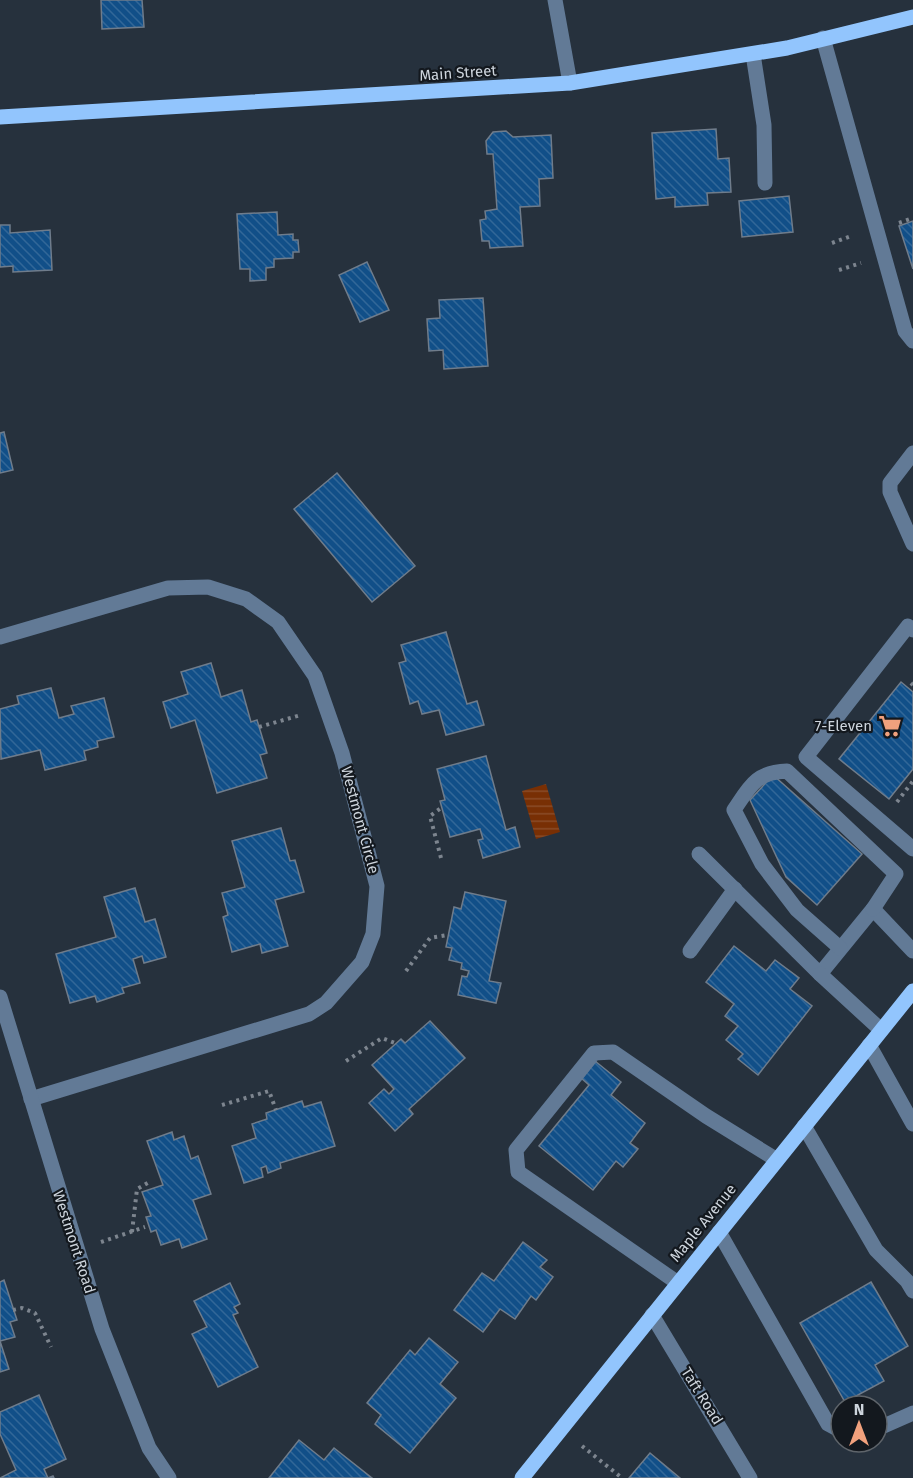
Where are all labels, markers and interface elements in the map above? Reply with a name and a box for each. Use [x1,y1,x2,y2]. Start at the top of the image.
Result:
street label: Main Street [419,61,498,85]
supermarket icon: 7-Eleven [877,713,903,739]
place label: 7-Eleven [815,717,872,735]
street label: Westmont Circle [337,764,383,876]
street label: Maple Avenue [666,1180,740,1266]
street label: Westmont Road [49,1188,99,1296]
street label: Taft Road [677,1364,727,1428]
north arrow [829,1394,889,1454]
text: N [854,1400,864,1419]

